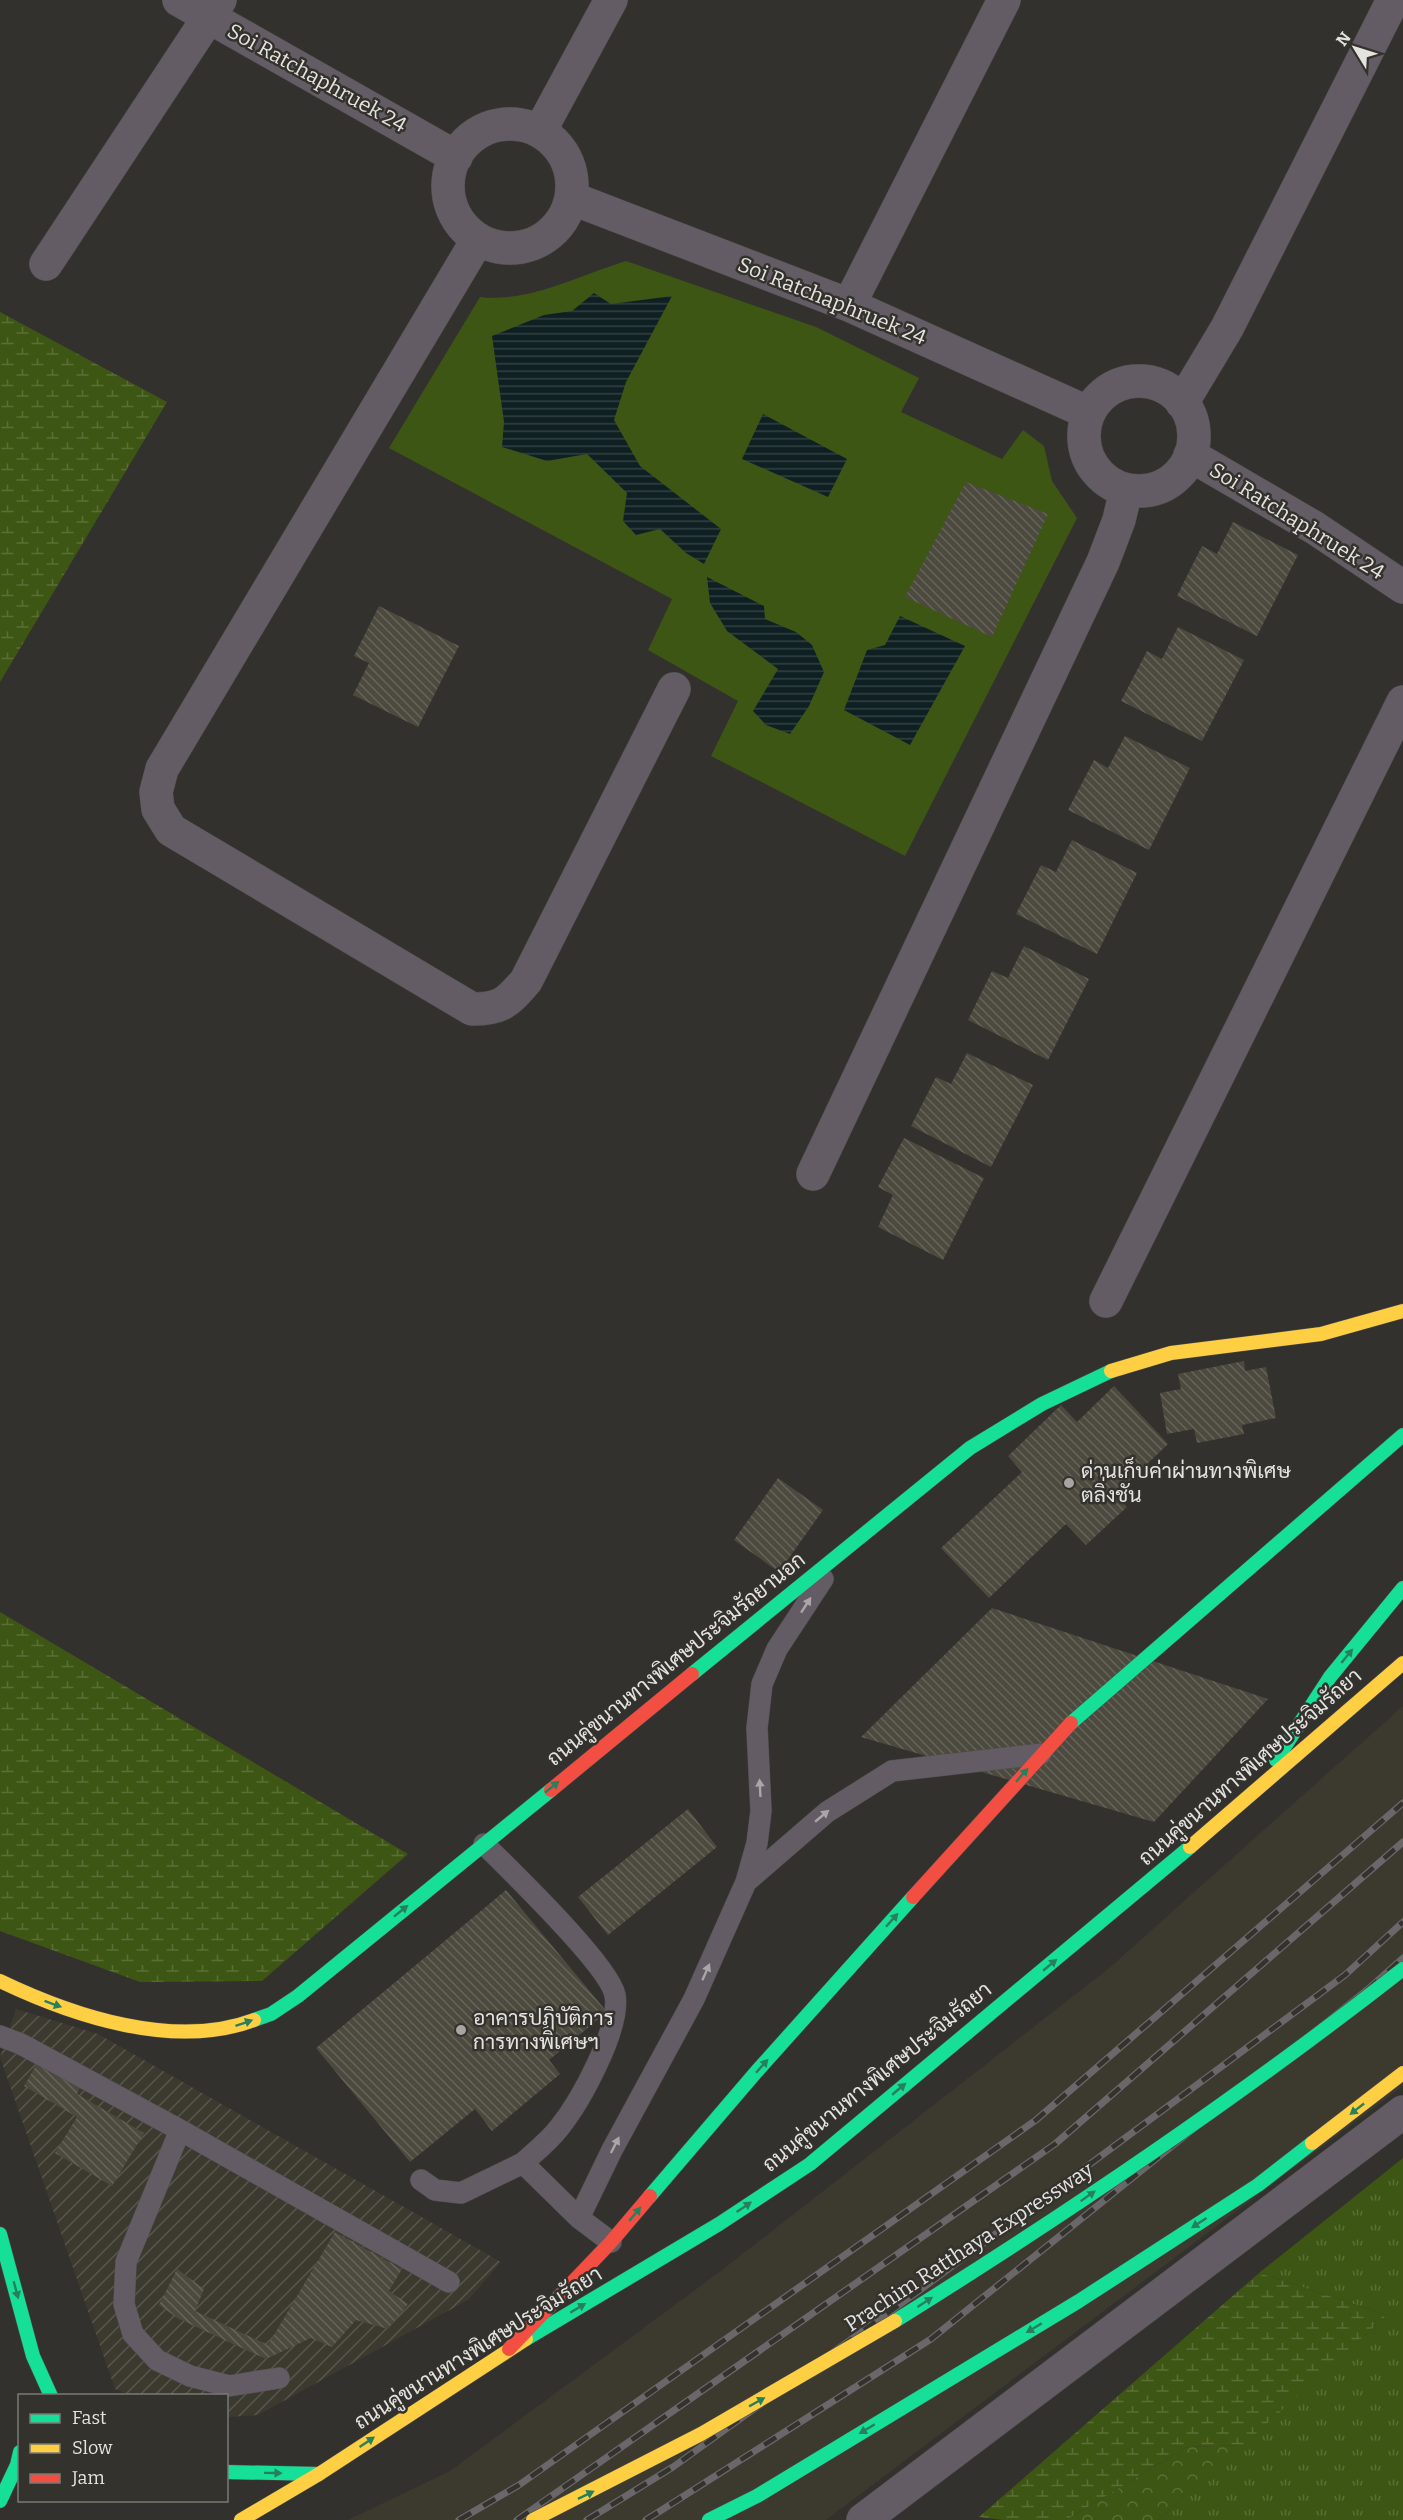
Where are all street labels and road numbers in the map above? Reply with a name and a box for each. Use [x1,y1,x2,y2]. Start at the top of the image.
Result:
street label: Soi Ratchaphruek 24 [223,18,411,138]
street label: Soi Ratchaphruek 24 [734,251,930,351]
street label: Soi Ratchaphruek 24 [1205,457,1389,585]
street label: ถนนคู่ขนานทางพิเศษประจิมรัถยานอก [541,1547,812,1773]
street label: ถนนคู่ขนานทางพิเศษประจิมรัถยา [1133,1663,1368,1873]
street label: ถนนคู่ขนานทางพิเศษประจิมรัถยา [757,1976,998,2179]
street label: Prachim Ratthaya Expressway [840,2156,1099,2337]
street label: ถนนคู่ขนานทางพิเศษประจิมรัถยา [349,2261,608,2437]

